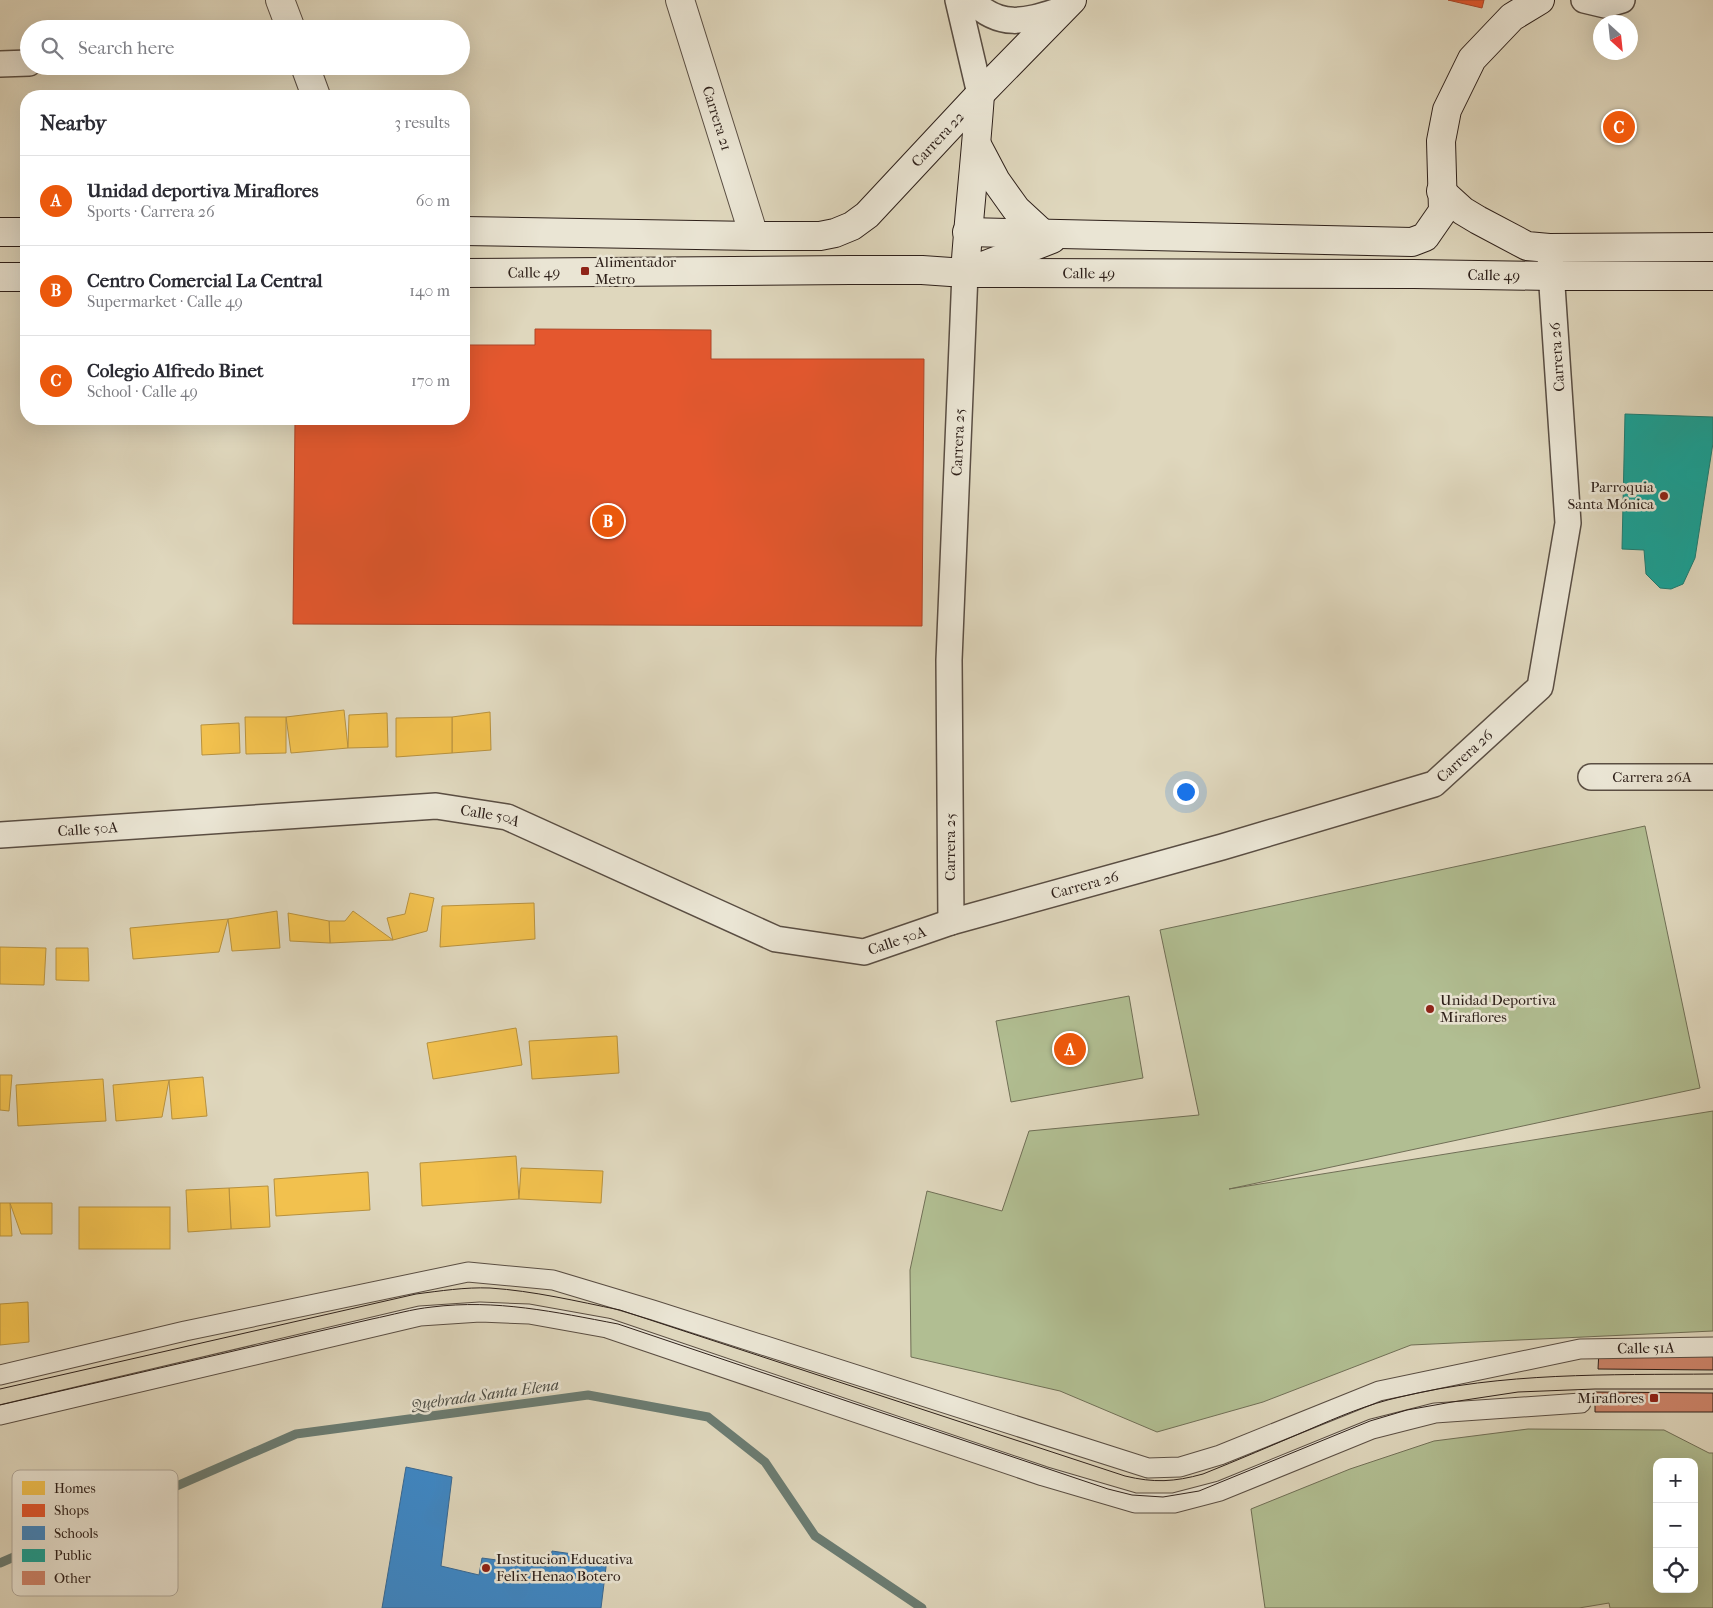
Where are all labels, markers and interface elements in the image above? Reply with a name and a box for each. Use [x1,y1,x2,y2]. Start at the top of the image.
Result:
north arrow [1593,15,1638,60]
search box [20,20,470,75]
icon: search [38,34,66,62]
text: Search here [78,37,174,59]
street label: Carrera 21 [699,84,736,153]
street label: Carrera 22 [908,108,968,171]
pin: C [1603,108,1635,146]
text: Nearby [40,111,106,135]
text: 3 results [394,113,450,132]
text: Unidad deportiva Miraflores [87,180,318,202]
text: A [51,191,61,210]
text: 60 m [416,191,450,210]
text: Sports · Carrera 26 [87,202,215,221]
place label: Alimentador Metro [594,253,677,288]
street label: Calle 49 [508,263,561,282]
street label: Calle 49 [1063,264,1115,282]
marker: Alimentador Metro [579,265,591,277]
street label: Calle 49 [1467,266,1520,285]
text: Centro Comercial La Central [87,270,322,292]
text: B [51,281,61,300]
text: 140 m [409,281,450,300]
text: Supermarket · Calle 49 [87,292,243,311]
street label: Carrera 26 [1546,321,1568,392]
text: Colegio Alfredo Binet [87,360,264,382]
text: C [51,371,61,390]
text: 170 m [411,371,450,390]
text: School · Calle 49 [87,382,198,401]
street label: Carrera 25 [948,408,968,476]
place label: Parroquia Santa Mónica [1568,478,1655,513]
marker: Parroquia Santa Mónica [1658,490,1670,502]
pin: B [592,502,624,540]
street label: Carrera 26 [1433,725,1497,786]
street label: Carrera 26A [1612,768,1692,786]
your location [1173,779,1199,805]
street label: Calle 50A [459,801,523,831]
street label: Carrera 25 [941,813,959,881]
street label: Calle 50A [57,818,119,840]
street label: Carrera 26 [1049,867,1122,903]
street label: Calle 50A [865,922,929,959]
place label: Unidad Deportiva Miraflores [1440,991,1557,1026]
marker: Unidad Deportiva Miraflores [1424,1003,1436,1015]
pin: A [1054,1030,1086,1068]
street label: Calle 51A [1617,1339,1675,1357]
water label: Quebrada Santa Elena [409,1375,560,1415]
place label: Miraflores [1577,1389,1644,1407]
marker: Miraflores [1648,1392,1660,1404]
map controls [1653,1458,1698,1593]
button: + [1653,1458,1698,1503]
legend [12,1470,178,1596]
text: Homes [54,1480,96,1497]
text: Shops [54,1502,89,1519]
button: − [1653,1503,1698,1548]
text: Schools [54,1525,98,1542]
text: Public [54,1547,92,1564]
button: locate [1653,1548,1698,1593]
place label: Institucion Educativa Felix Henao Botero [496,1550,634,1585]
marker: Institucion Educativa Felix Henao Botero [480,1562,492,1574]
text: Other [54,1570,91,1587]

